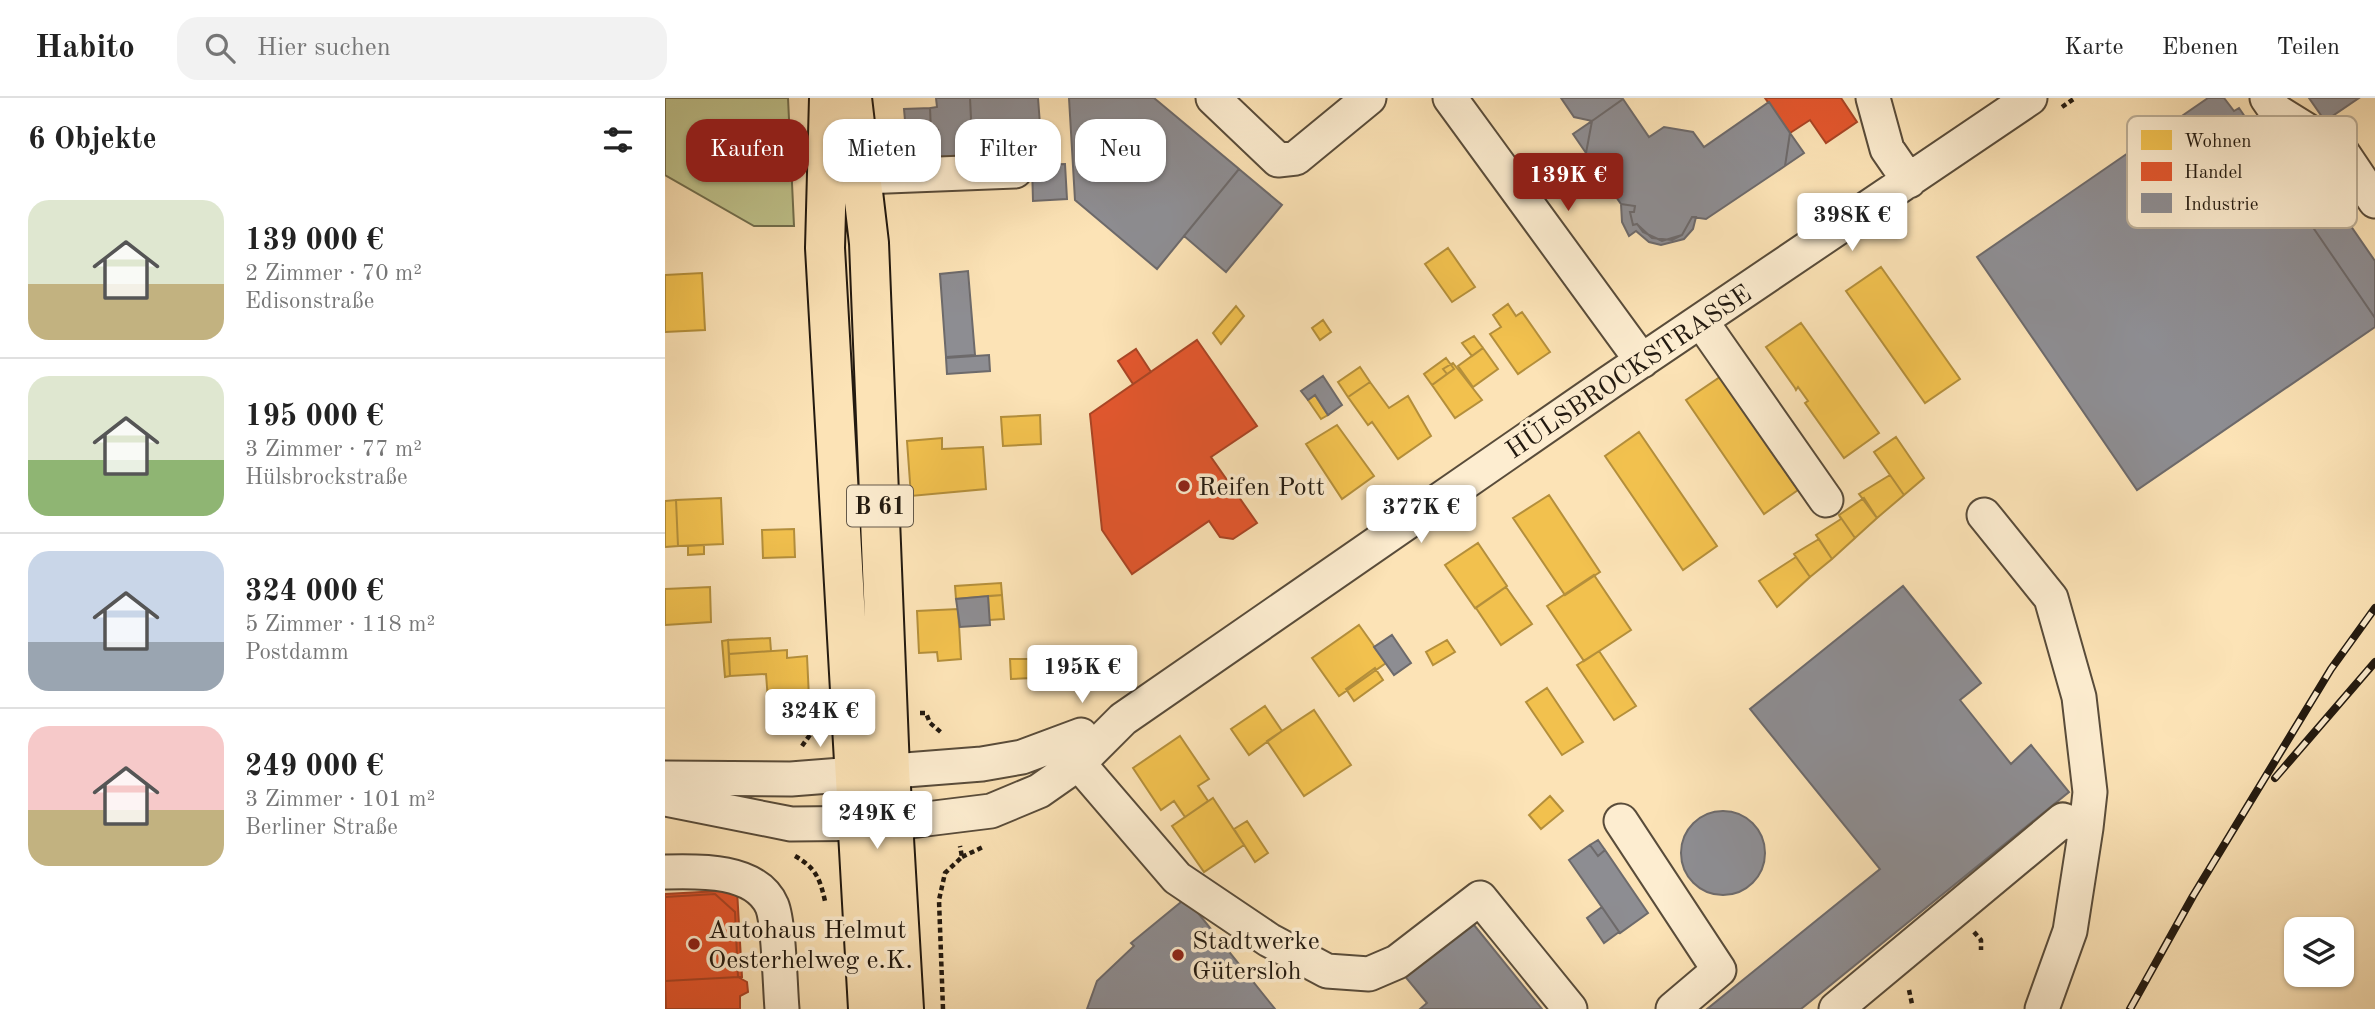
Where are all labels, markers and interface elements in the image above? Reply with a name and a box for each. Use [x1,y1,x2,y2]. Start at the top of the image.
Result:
search box [177,17,667,80]
icon: search [201,29,239,67]
text: Habito [35,32,135,65]
text: Hier suchen [257,35,391,61]
text: Karte [2064,36,2124,60]
text: Ebenen [2162,36,2238,60]
text: Teilen [2276,36,2340,60]
legend [2127,116,2357,228]
chip: Kaufen [686,119,809,182]
chip: Mieten [823,119,941,182]
chip: Filter [955,119,1061,182]
chip: Neu [1075,119,1166,182]
icon: filters [599,121,637,159]
text: 6 Objekte [28,125,157,155]
text: Wohnen [2184,133,2252,152]
pin: 139K € [1511,153,1625,213]
text: 139K € [1529,164,1607,187]
text: Handel [2184,164,2242,183]
pin: 398K € [1795,194,1909,253]
text: Industrie [2184,196,2258,215]
text: 398K € [1813,204,1891,227]
text: 139 000 € [245,226,384,256]
icon: home [84,228,168,312]
text: 2 Zimmer · 70 m² [245,262,422,285]
street label: HÜLSBROCKSTRASSE [1500,278,1756,464]
text: Edisonstraße [245,290,374,313]
text: 195 000 € [245,402,384,432]
icon: home [84,404,168,488]
text: 3 Zimmer · 77 m² [245,438,422,461]
text: Hülsbrockstraße [245,466,408,489]
place label: Reifen Pott [1198,475,1325,501]
marker: Reifen Pott [1176,478,1192,494]
road number: B 61 [847,486,913,526]
pin: 377K € [1364,486,1478,545]
text: 377K € [1382,496,1460,519]
text: 324 000 € [245,577,384,607]
icon: home [84,579,168,663]
text: 5 Zimmer · 118 m² [245,613,435,636]
text: Postdamm [245,641,349,664]
pin: 195K € [1025,646,1139,705]
text: 195K € [1043,656,1121,679]
pin: 324K € [763,690,877,749]
text: 324K € [781,700,859,723]
text: 249 000 € [245,752,384,782]
icon: home [84,754,168,838]
text: 3 Zimmer · 101 m² [245,788,435,811]
pin: 249K € [820,792,934,851]
text: 249K € [838,802,916,825]
text: Berliner Straße [245,816,398,839]
map controls [2284,917,2354,987]
button: layers [2284,917,2354,987]
place label: Autohaus Helmut Oesterhelweg e.K. [708,918,913,974]
place label: Stadtwerke Gütersloh [1192,929,1320,985]
marker: Autohaus Helmut Oesterhelweg e.K. [686,936,702,952]
marker: Stadtwerke Gütersloh [1170,947,1186,963]

